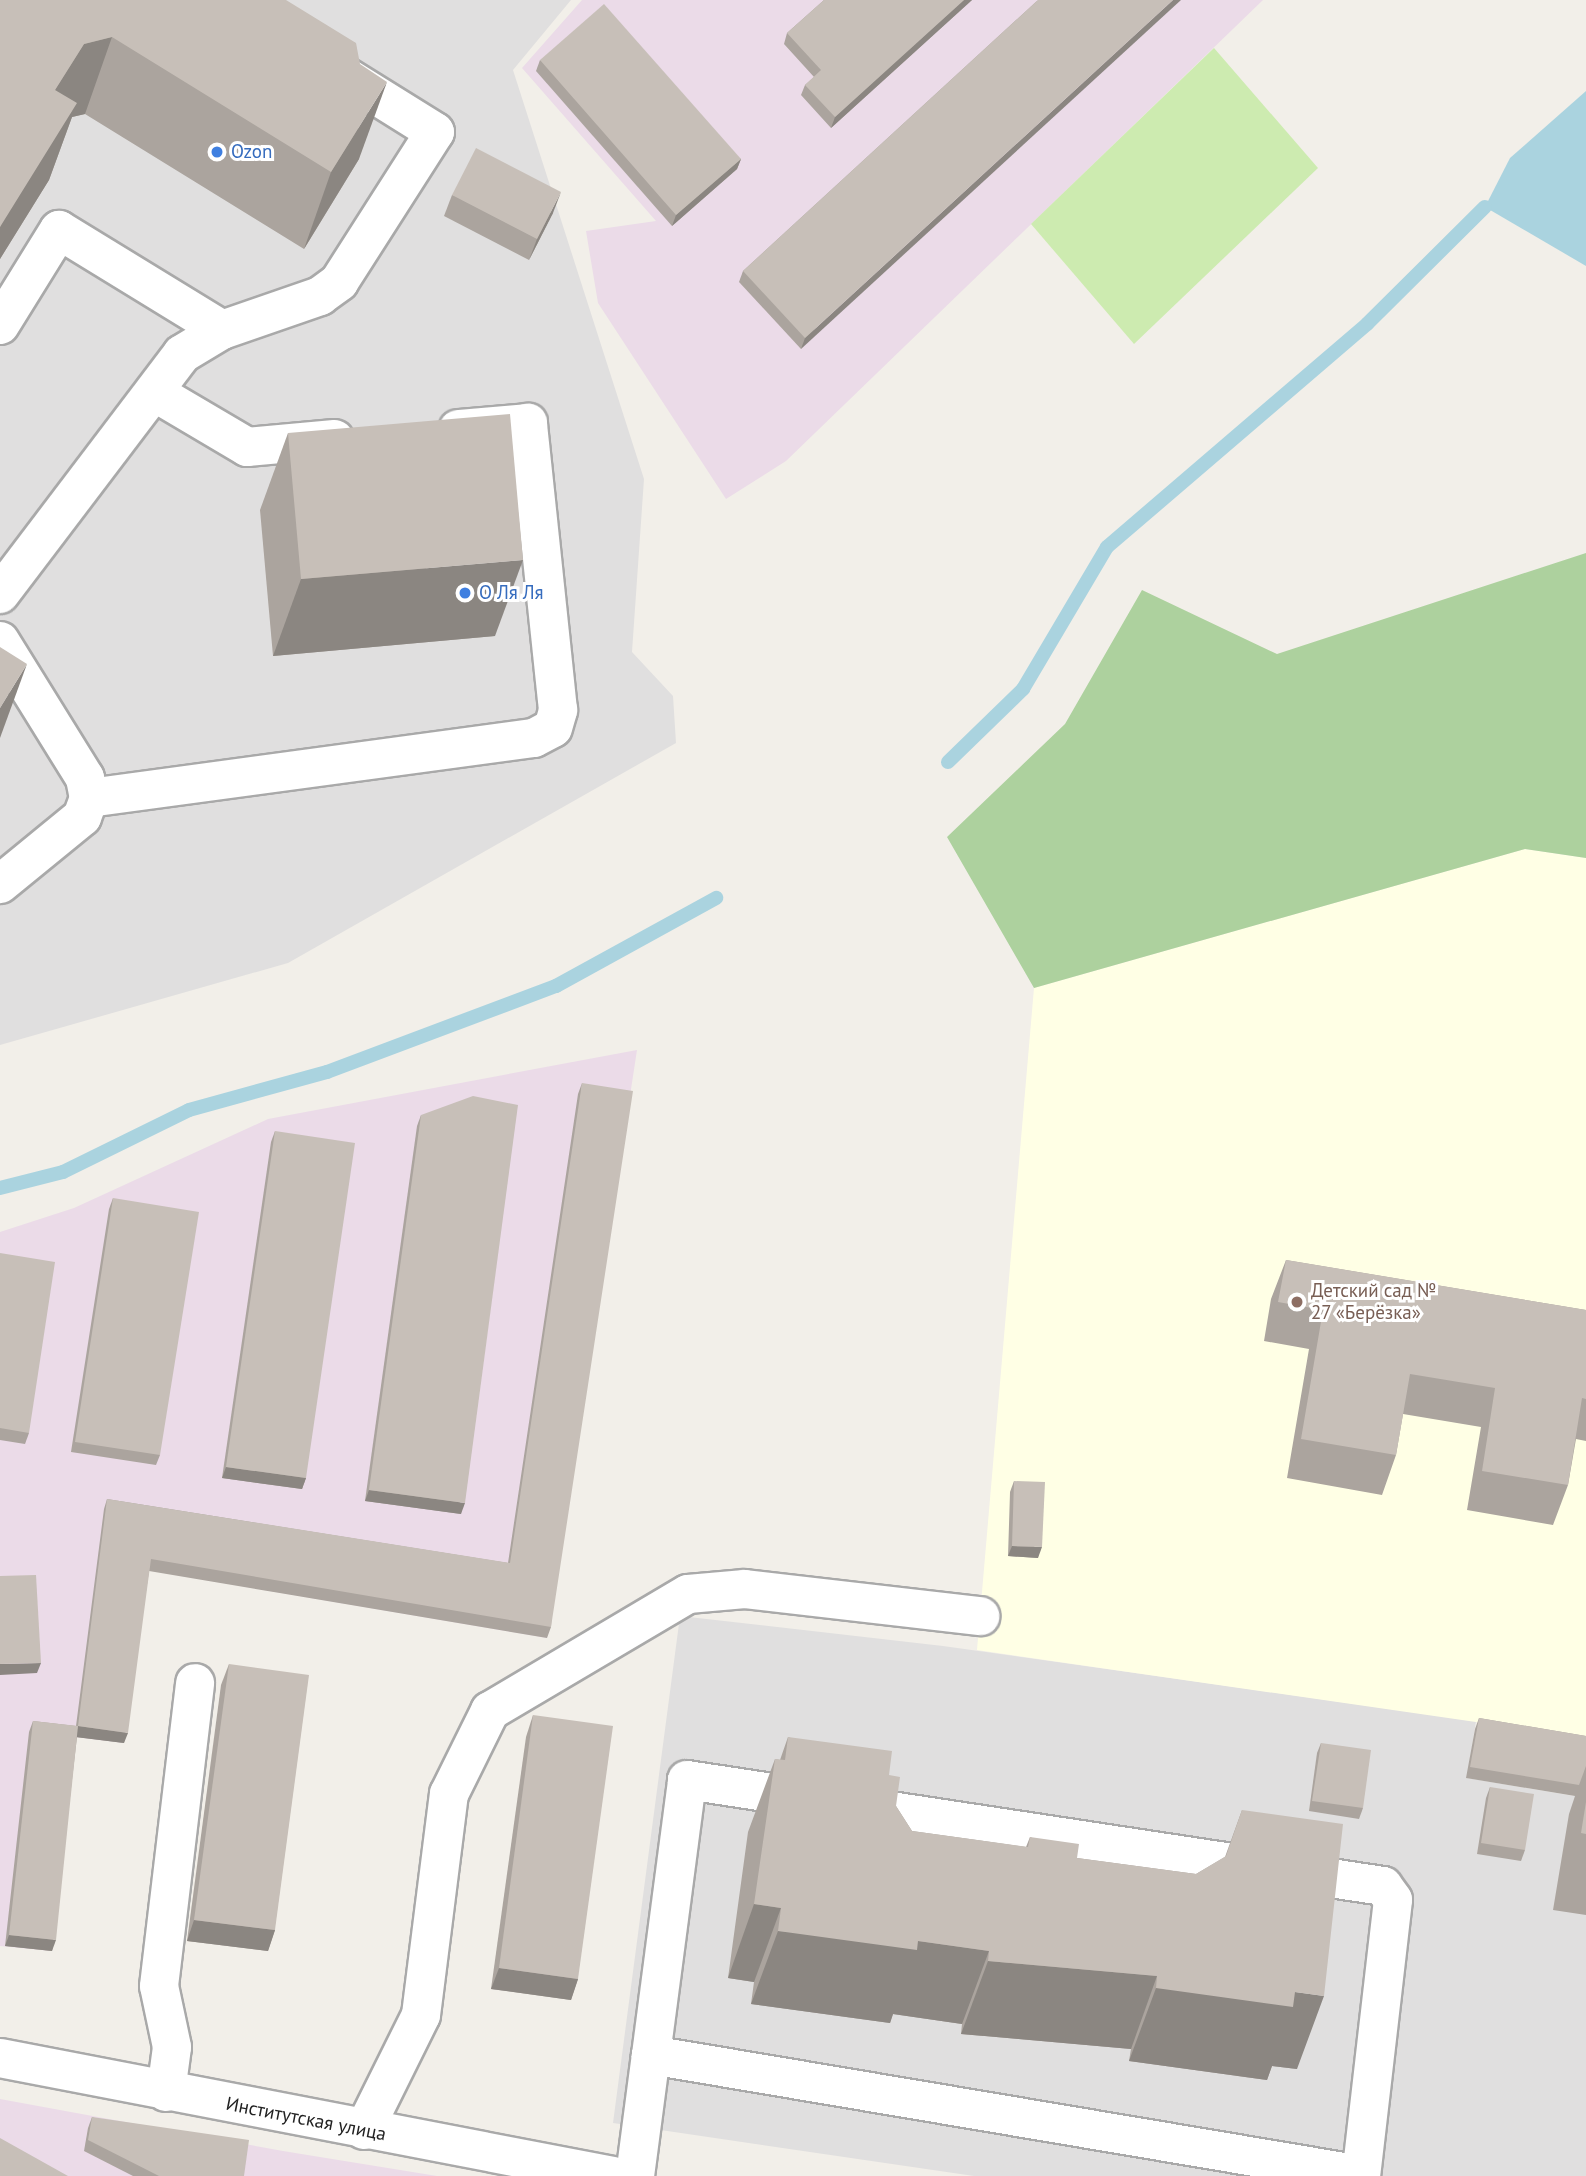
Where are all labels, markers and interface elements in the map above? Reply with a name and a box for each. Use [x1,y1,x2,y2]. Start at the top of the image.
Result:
place label: Ozon [231,141,272,163]
marker: Ozon [209,144,225,160]
place label: О Ля Ля [479,582,544,604]
marker: О Ля Ля [457,585,473,601]
place label: Детский сад № 27 «Берёзка» [1311,1280,1436,1324]
marker: Детский сад № 27 «Берёзка» [1289,1294,1305,1310]
street label: Институтская улица [224,2092,388,2146]

